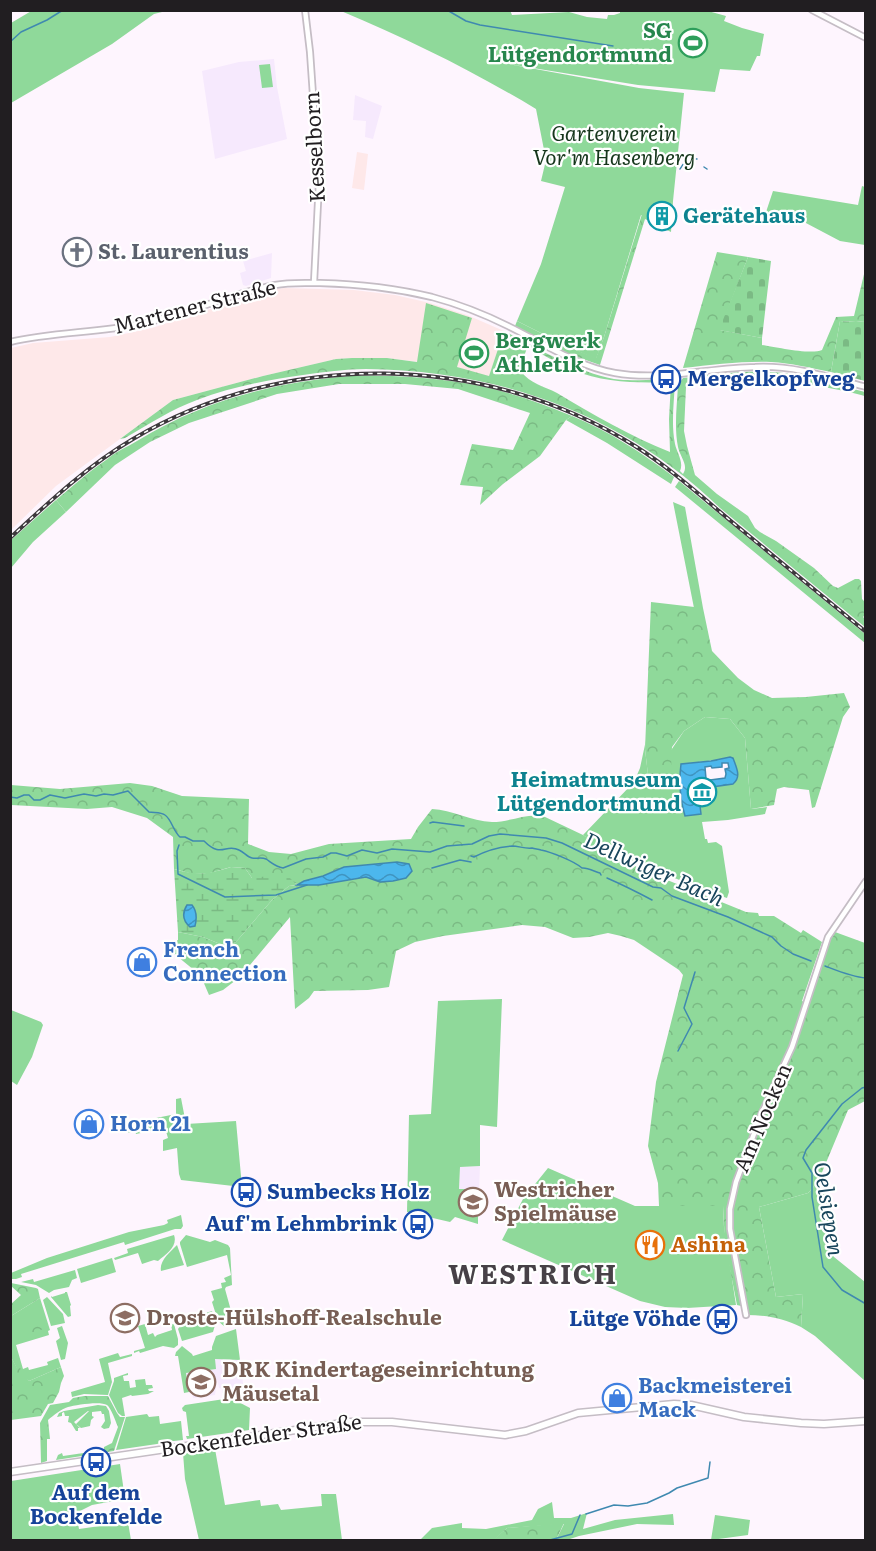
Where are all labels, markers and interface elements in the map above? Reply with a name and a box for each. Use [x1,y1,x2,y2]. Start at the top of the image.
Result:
place label: SG Lütgendortmund [488,13,672,68]
sports icon: SG Lütgendortmund [677,27,709,59]
street label: Kesselborn [294,91,331,204]
park label: Gartenverein Vor'm Hasenberg [533,116,695,171]
place label: Gerätehaus [683,198,805,229]
building icon: Gerätehaus [646,200,678,232]
place label: St. Laurentius [98,234,249,265]
church icon: St. Laurentius [61,236,93,268]
street label: Martener Straße [110,269,279,340]
place label: Bergwerk Athletik [495,323,602,378]
sports icon: Bergwerk Athletik [458,337,490,369]
place label: Mergelkopfweg [687,361,855,392]
bus stop icon: Mergelkopfweg [650,363,682,395]
place label: Heimatmuseum Lütgendortmund [497,762,681,817]
museum icon: Heimatmuseum Lütgendortmund [686,776,718,808]
water label: Dellwiger Bach [579,822,730,913]
place label: French Connection [163,932,287,987]
shop icon: French Connection [126,946,158,978]
street label: Am Nocken [724,1058,798,1176]
place label: Horn 21 [110,1106,191,1137]
shop icon: Horn 21 [73,1108,105,1140]
water label: Oelsiepen [807,1159,854,1258]
place label: Westricher Spielmäuse [494,1172,617,1227]
place label: Sumbecks Holz [267,1174,429,1205]
bus stop icon: Sumbecks Holz [230,1176,262,1208]
school or university icon: Westricher Spielmäuse [457,1186,489,1218]
place label: Auf'm Lehmbrink [205,1206,398,1237]
bus stop icon: Auf'm Lehmbrink [402,1208,434,1240]
place label: Ashina [671,1227,747,1258]
restaurant icon: Ashina [634,1229,666,1261]
district label: WESTRICH [448,1252,618,1292]
place label: Droste-Hülshoff-Realschule [146,1300,442,1331]
place label: Lütge Vöhde [569,1301,701,1332]
school or university icon: Droste-Hülshoff-Realschule [109,1302,141,1334]
bus stop icon: Lütge Vöhde [706,1303,738,1335]
place label: DRK Kindertageseinrichtung Mäusetal [222,1352,534,1407]
school or university icon: DRK Kindertageseinrichtung Mäusetal [185,1366,217,1398]
place label: Backmeisterei Mack [638,1368,792,1423]
shop icon: Backmeisterei Mack [601,1382,633,1414]
street label: Bockenfelder Straße [158,1404,364,1463]
bus stop icon: Auf dem Bockenfelde [80,1446,112,1478]
place label: Auf dem Bockenfelde [30,1475,162,1530]

